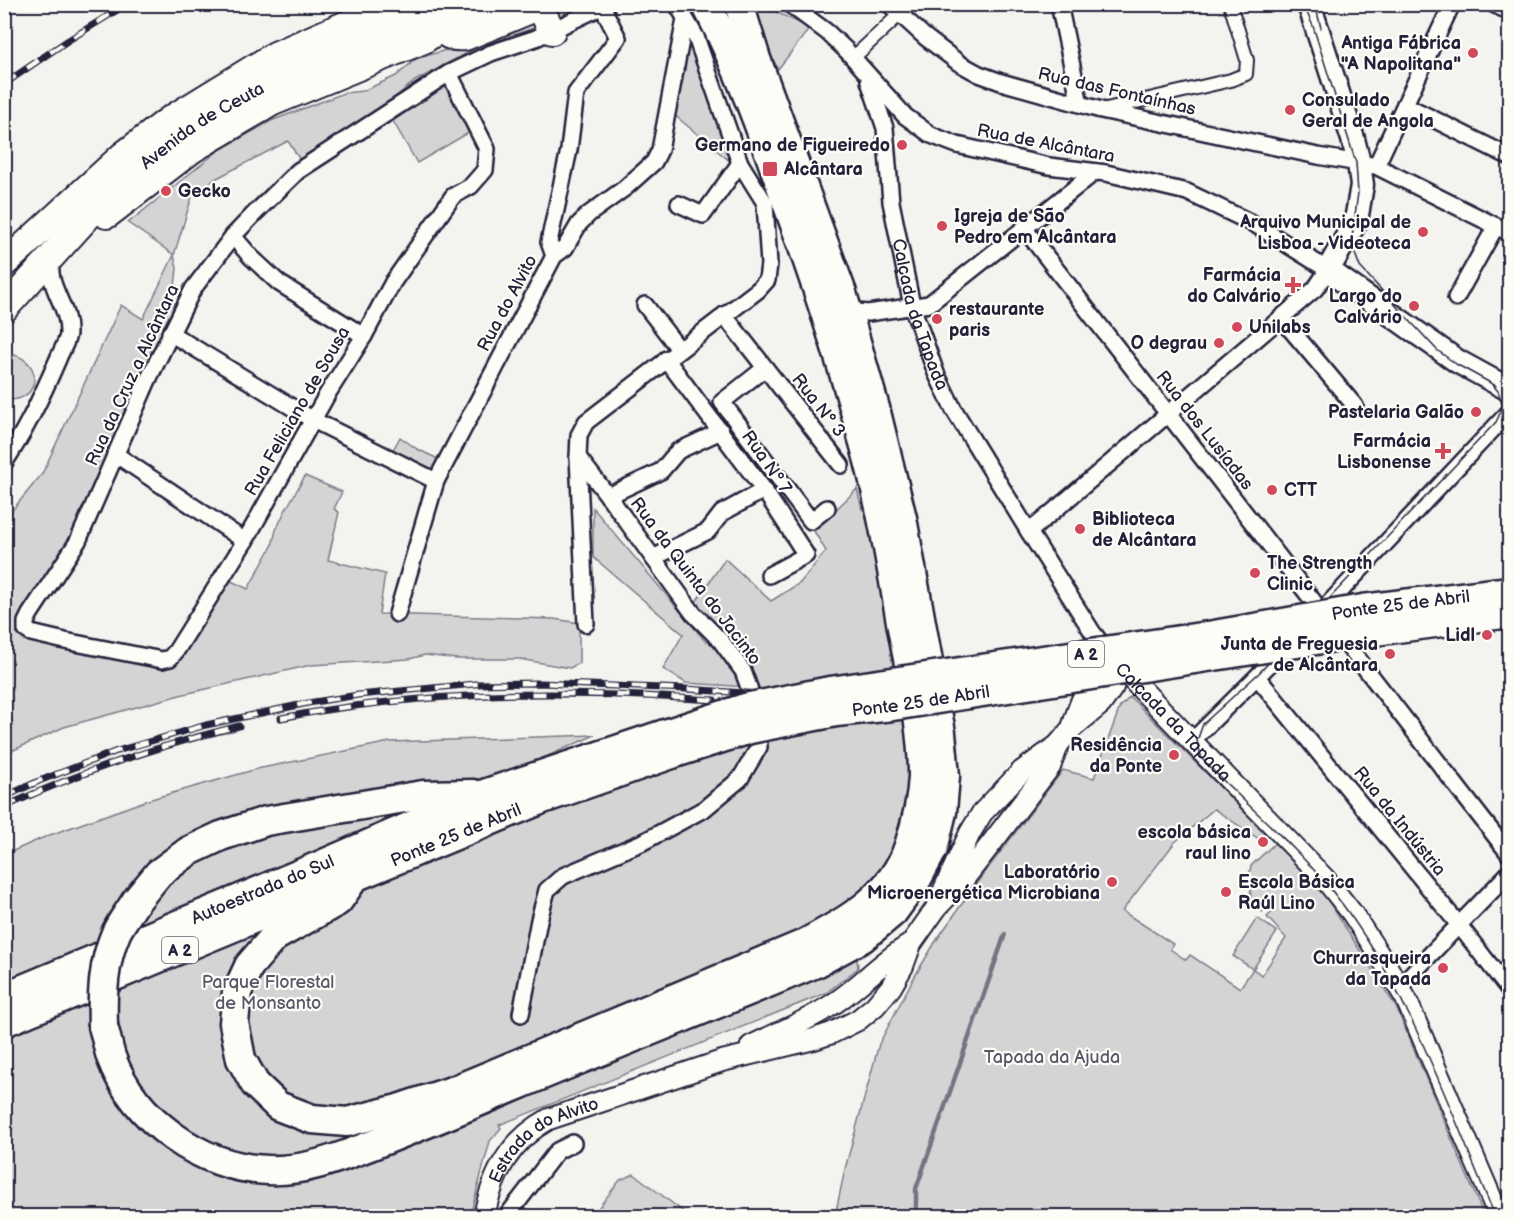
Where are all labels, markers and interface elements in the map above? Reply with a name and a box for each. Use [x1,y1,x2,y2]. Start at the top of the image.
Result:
place label: Antiga Fábrica "A Napolitana" [1340,33,1461,75]
marker: Antiga Fábrica "A Napolitana" [1466,46,1480,60]
street label: Rua das Fontaínhas [1036,63,1198,120]
street label: Avenida de Ceuta [136,78,268,174]
place label: Consulado Geral de Angola [1302,90,1434,132]
marker: Consulado Geral de Angola [1283,103,1297,117]
street label: Rua de Alcântara [975,120,1117,167]
place label: Germano de Figueiredo [695,135,890,156]
marker: Germano de Figueiredo [895,138,909,152]
place label: Alcântara [783,159,863,180]
marker: Alcântara [761,160,779,178]
place label: Gecko [178,181,231,202]
marker: Gecko [159,184,173,198]
place label: Igreja de São Pedro em Alcântara [954,206,1117,248]
place label: Arquivo Municipal de Lisboa - Videoteca [1239,212,1411,254]
marker: Igreja de São Pedro em Alcântara [935,219,949,233]
marker: Arquivo Municipal de Lisboa - Videoteca [1416,225,1430,239]
street label: Calçada da Tapada [888,237,953,394]
street label: Rua do Alvito [473,251,542,355]
place label: Farmácia do Calvário [1187,265,1281,307]
marker: Farmácia do Calvário [1286,278,1300,292]
street label: Rua da Cruz a Alcântara [81,281,184,469]
place label: Largo do Calvário [1329,286,1402,328]
place label: restaurante paris [949,299,1044,341]
marker: Largo do Calvário [1407,299,1421,313]
marker: restaurante paris [930,312,944,326]
place label: Unilabs [1249,317,1311,338]
marker: Unilabs [1230,320,1244,334]
street label: Rua Feliciano de Sousa [240,323,354,500]
place label: O degrau [1131,333,1207,354]
marker: O degrau [1212,336,1226,350]
street label: Rua dos Lusíadas [1152,367,1258,494]
street label: Rua Nº 3 [787,369,850,441]
place label: Pastelaria Galão [1328,402,1464,423]
marker: Pastelaria Galão [1469,405,1483,419]
street label: Rua Nº 7 [737,427,796,498]
place label: Farmácia Lisbonense [1337,431,1431,473]
marker: Farmácia Lisbonense [1436,444,1450,458]
place label: CTT [1284,480,1318,501]
marker: CTT [1265,483,1279,497]
street label: Rua da Quinta do Jacinto [626,493,766,669]
place label: Biblioteca de Alcântara [1092,509,1197,551]
marker: Biblioteca de Alcântara [1073,522,1087,536]
place label: The Strength Clinic [1267,553,1372,595]
marker: The Strength Clinic [1248,566,1262,580]
street label: Ponte 25 de Abril [1330,586,1471,625]
place label: Lidl [1445,625,1475,646]
marker: Lidl [1480,628,1494,642]
place label: Junta de Freguesia de Alcântara [1221,634,1378,676]
road number: A 2 [1068,641,1104,667]
marker: Junta de Freguesia de Alcântara [1383,647,1397,661]
street label: Calçada da Tapada [1111,659,1235,786]
street label: Ponte 25 de Abril [851,681,991,721]
place label: Residência da Ponte [1070,735,1162,777]
marker: Residência da Ponte [1167,748,1181,762]
street label: Rua da Indústria [1349,762,1450,880]
street label: Ponte 25 de Abril [388,799,524,872]
place label: escola básica raul lino [1138,822,1251,864]
marker: escola básica raul lino [1256,835,1270,849]
street label: Autoestrada do Sul [188,851,337,929]
place label: Laboratório Microenergética Microbiana [867,862,1100,904]
place label: Escola Básica Raúl Lino [1238,872,1355,914]
marker: Laboratório Microenergética Microbiana [1105,875,1119,889]
marker: Escola Básica Raúl Lino [1219,885,1233,899]
road number: A 2 [162,937,198,963]
place label: Churrasqueira da Tapada [1313,948,1431,990]
marker: Churrasqueira da Tapada [1436,961,1450,975]
park label: Parque Florestal de Monsanto [202,972,334,1014]
park label: Tapada da Ajuda [984,1047,1120,1068]
street label: Estrada do Alvito [485,1093,601,1186]

